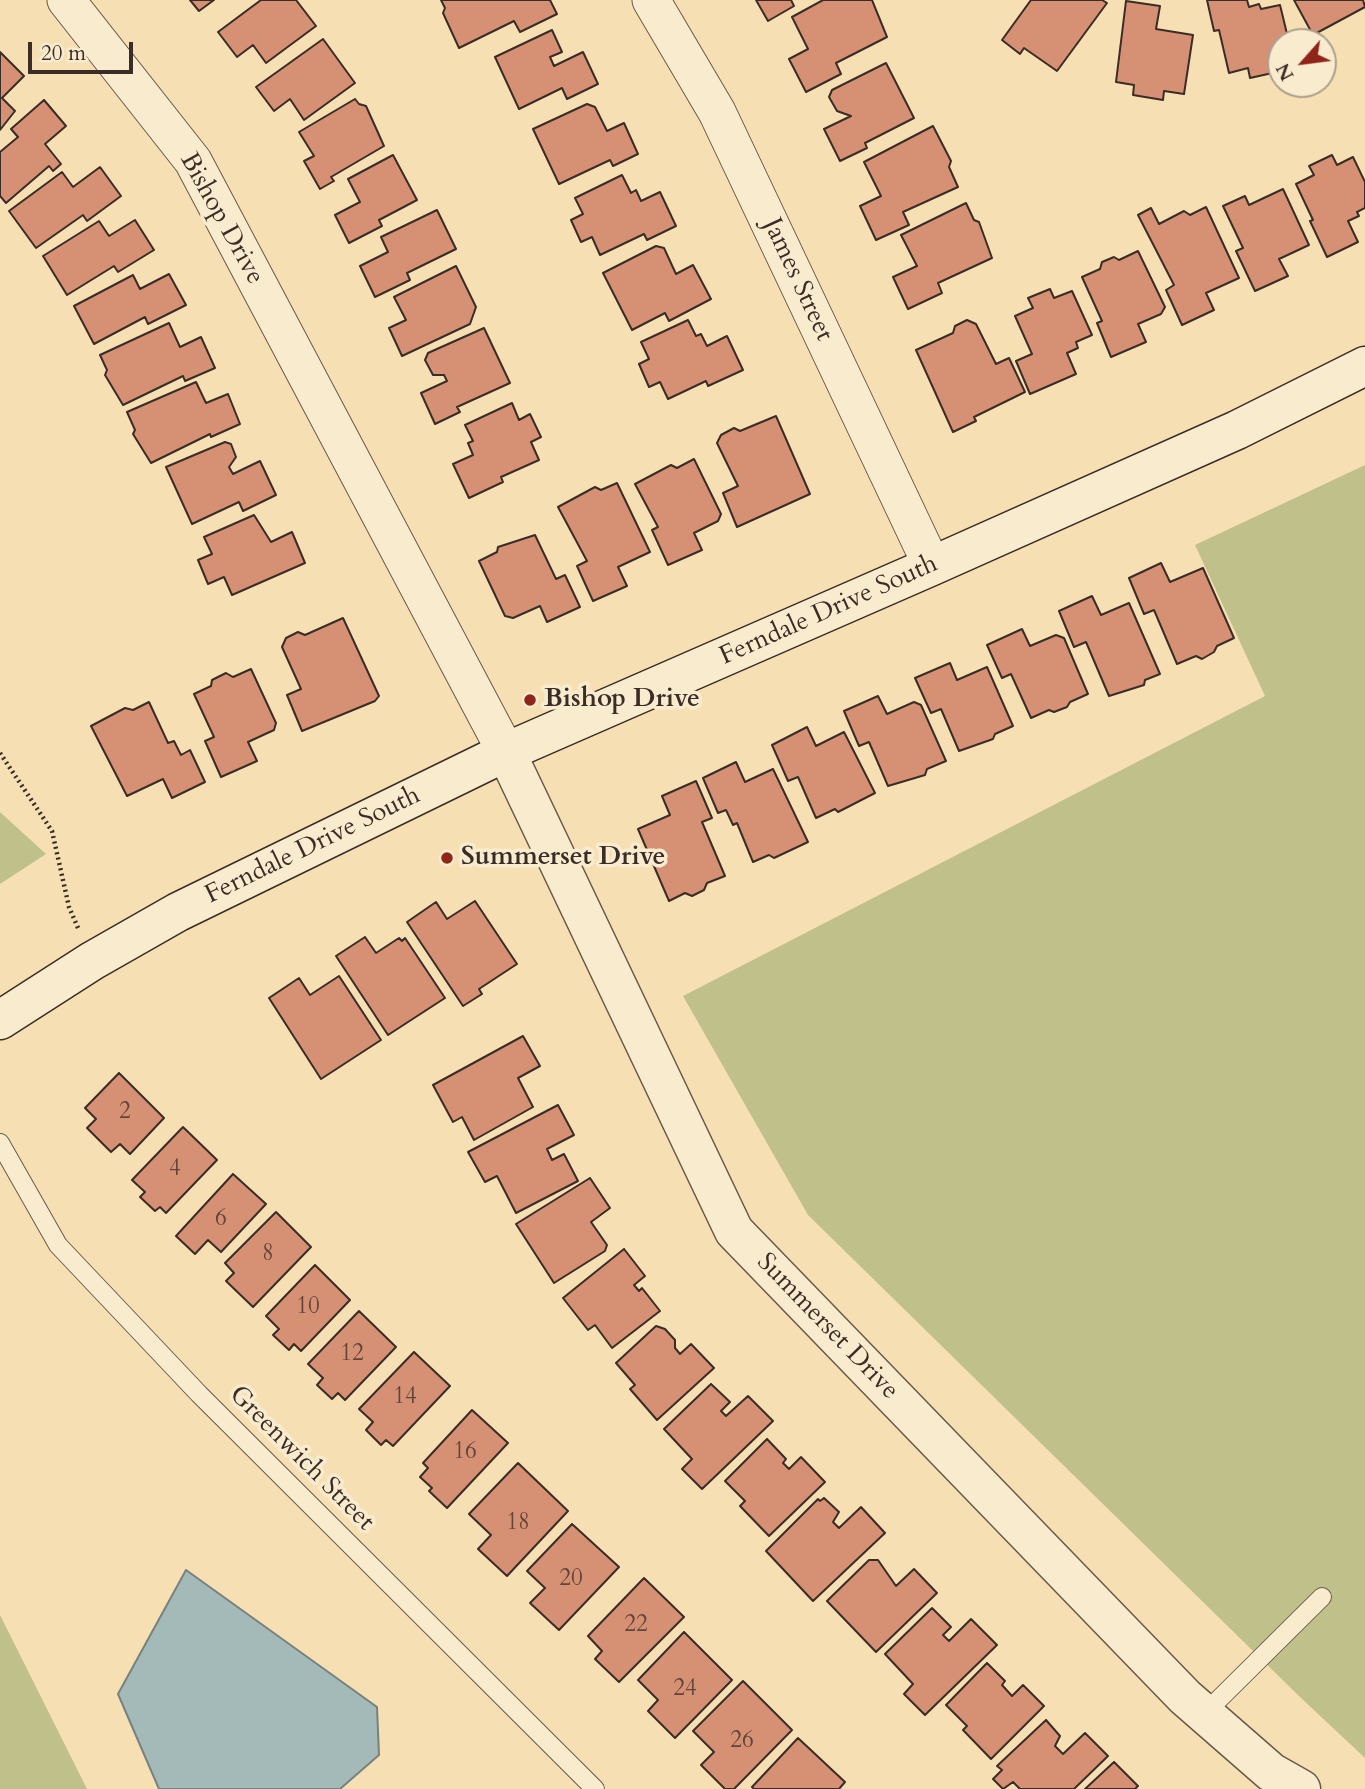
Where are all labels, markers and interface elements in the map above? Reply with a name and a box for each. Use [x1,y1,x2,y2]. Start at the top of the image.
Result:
scale bar [32,28,136,72]
north arrow [1267,28,1337,98]
text: 20 m [41,39,86,68]
text: N [1270,59,1301,85]
street label: Bishop Drive [172,148,270,290]
street label: James Street [755,214,839,346]
street label: Ferndale Drive South [715,549,943,673]
place label: Bishop Drive [544,684,700,716]
marker: Bishop Drive [522,692,538,708]
street label: Ferndale Drive South [201,780,425,912]
place label: Summerset Drive [461,842,665,874]
marker: Summerset Drive [439,850,455,866]
house number: 2 [119,1099,131,1127]
house number: 4 [169,1156,181,1184]
house number: 6 [215,1206,227,1234]
house number: 8 [262,1241,274,1269]
street label: Summerset Drive [749,1247,905,1407]
house number: 10 [296,1294,320,1322]
house number: 12 [340,1341,364,1369]
street label: Greenwich Street [222,1380,380,1538]
house number: 14 [393,1384,417,1412]
house number: 16 [453,1439,477,1467]
house number: 18 [506,1510,530,1538]
house number: 20 [559,1566,583,1594]
house number: 22 [624,1612,648,1640]
house number: 24 [673,1676,697,1704]
house number: 26 [730,1728,754,1756]

